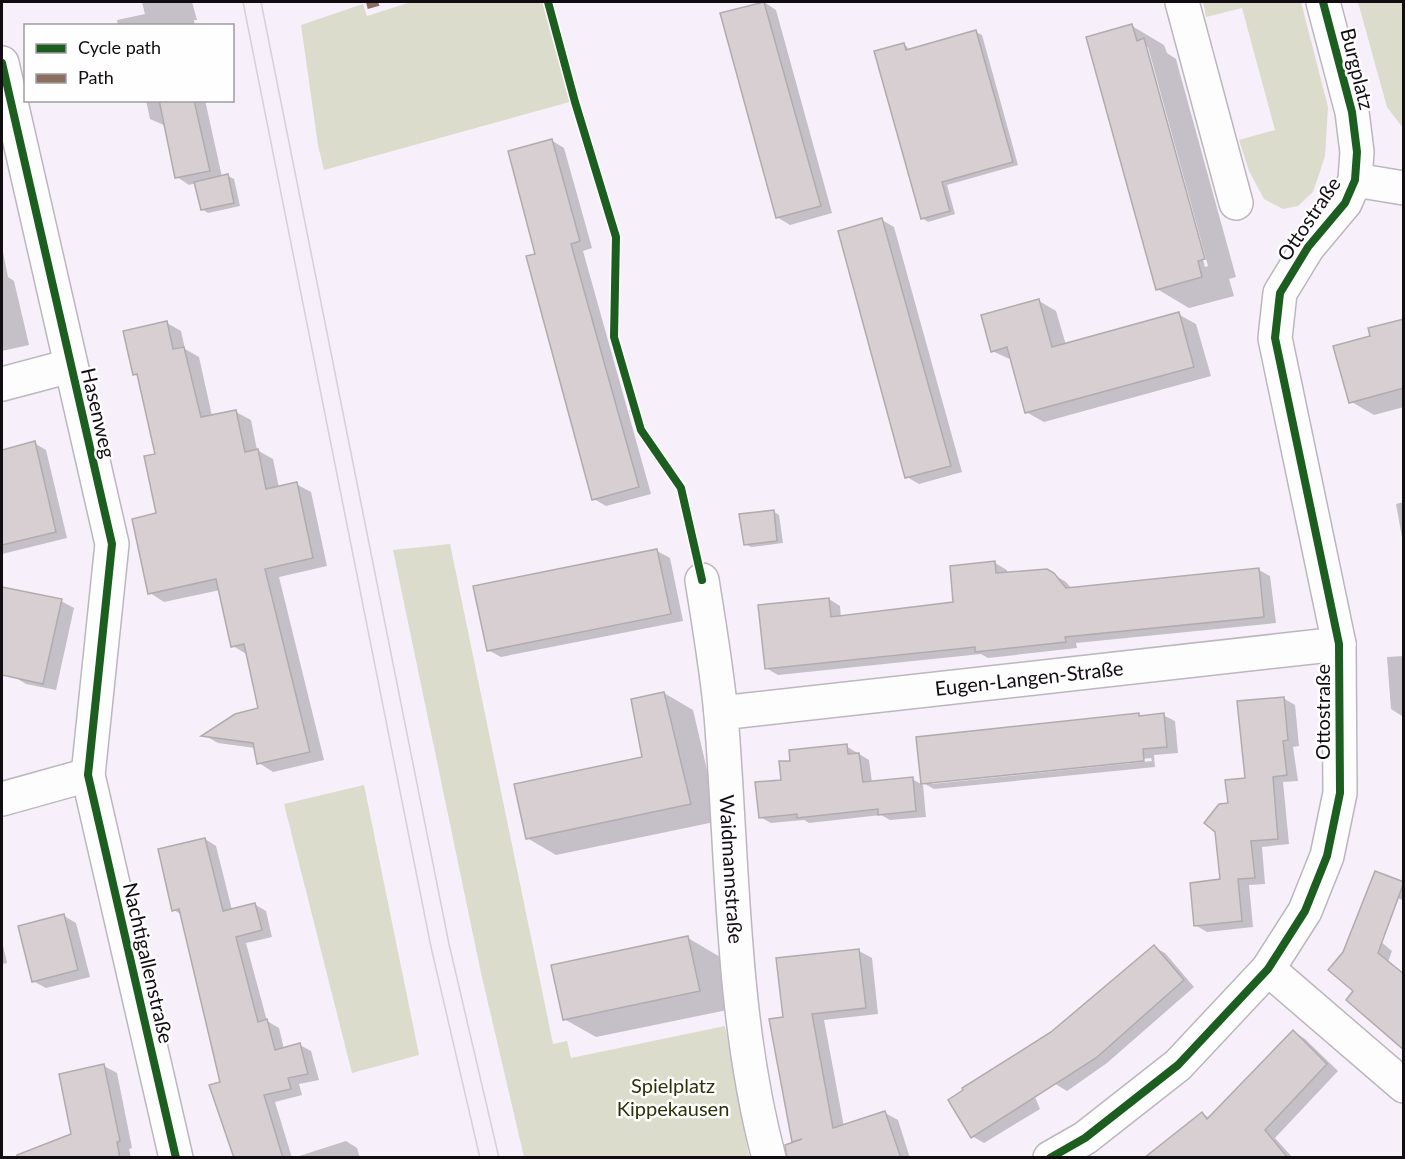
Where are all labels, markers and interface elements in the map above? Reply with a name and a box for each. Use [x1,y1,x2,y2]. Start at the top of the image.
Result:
legend [24,24,234,102]
street label: Burgplatz [1336,25,1380,112]
text: Cycle path [78,36,161,58]
text: Path [78,66,114,88]
street label: Ottostraße [1271,172,1345,265]
street label: Hasenweg [77,365,121,460]
street label: Eugen-Langen-Straße [934,655,1124,700]
street label: Ottostraße [1310,664,1334,760]
street label: Waidmannstraße [715,794,749,945]
street label: Nachtigallenstraße [119,880,179,1046]
park label: Spielplatz Kippekausen [617,1073,729,1120]

